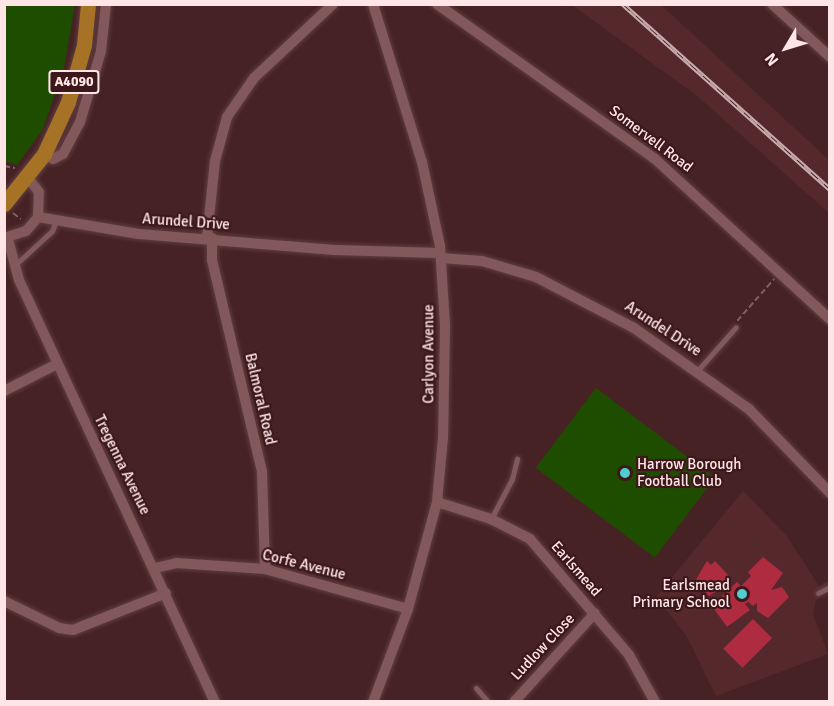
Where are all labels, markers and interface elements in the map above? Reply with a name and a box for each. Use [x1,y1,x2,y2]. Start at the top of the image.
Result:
north arrow [756,18,816,78]
text: N [761,49,783,70]
road number: A4090 [47,71,101,93]
street label: Somervell Road [606,102,696,176]
street label: Arundel Drive [142,210,230,234]
street label: Arundel Drive [621,298,705,360]
street label: Carlyon Avenue [420,304,438,404]
street label: Balmoral Road [241,351,279,447]
street label: Tregenna Avenue [90,412,154,518]
place label: Harrow Borough Football Club [637,455,741,490]
marker: Harrow Borough Football Club [618,466,632,480]
street label: Earlsmead [547,538,605,600]
street label: Corfe Avenue [260,546,348,584]
place label: Earlsmead Primary School [633,576,730,611]
marker: Earlsmead Primary School [735,587,749,601]
street label: Ludlow Close [507,610,579,684]

